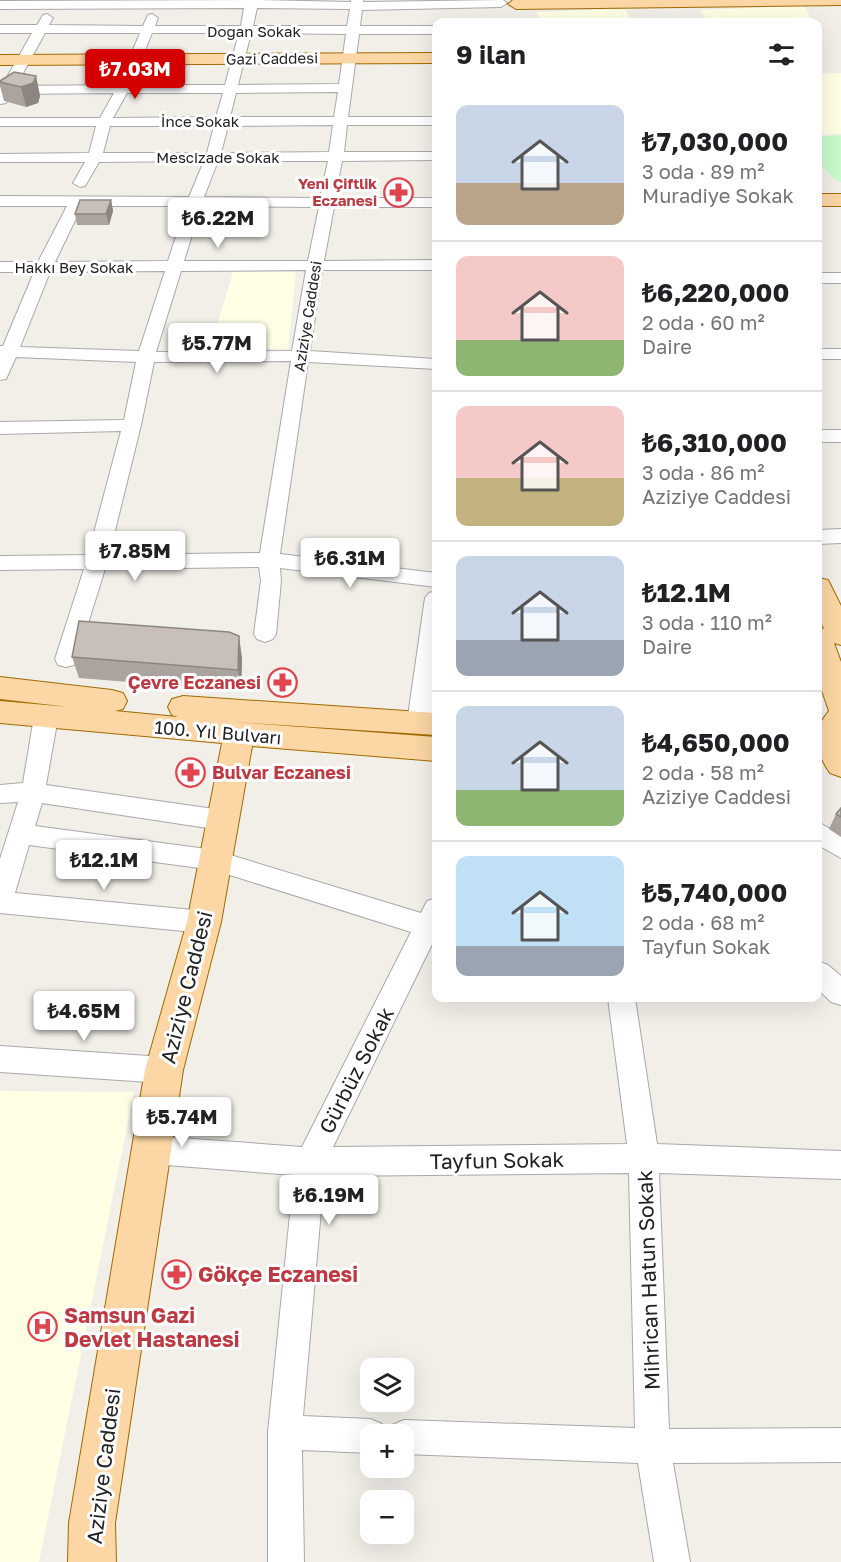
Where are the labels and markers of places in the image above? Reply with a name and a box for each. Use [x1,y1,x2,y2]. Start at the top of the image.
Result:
pin: ₺7.03M [86,49,184,100]
place label: Yeni Çiftlik Eczanesi [298,174,377,209]
pharmacy icon: Yeni Çiftlik Eczanesi [382,176,414,208]
pin: ₺6.22M [169,198,267,249]
pin: ₺5.77M [168,323,266,374]
pin: ₺7.85M [86,531,184,582]
pin: ₺6.31M [301,538,399,589]
pharmacy icon: Çevre Eczanesi [266,666,298,698]
place label: Çevre Eczanesi [128,671,261,693]
pharmacy icon: Bulvar Eczanesi [175,756,207,788]
place label: Bulvar Eczanesi [212,761,351,783]
pin: ₺12.1M [55,840,153,891]
pin: ₺4.65M [35,991,133,1042]
pin: ₺5.74M [133,1097,231,1148]
pin: ₺6.19M [280,1175,378,1226]
pharmacy icon: Gökçe Eczanesi [161,1258,193,1290]
place label: Gökçe Eczanesi [198,1261,358,1287]
place label: Samsun Gazi Devlet Hastanesi [64,1302,239,1352]
hospital icon: Samsun Gazi Devlet Hastanesi [27,1311,59,1343]

